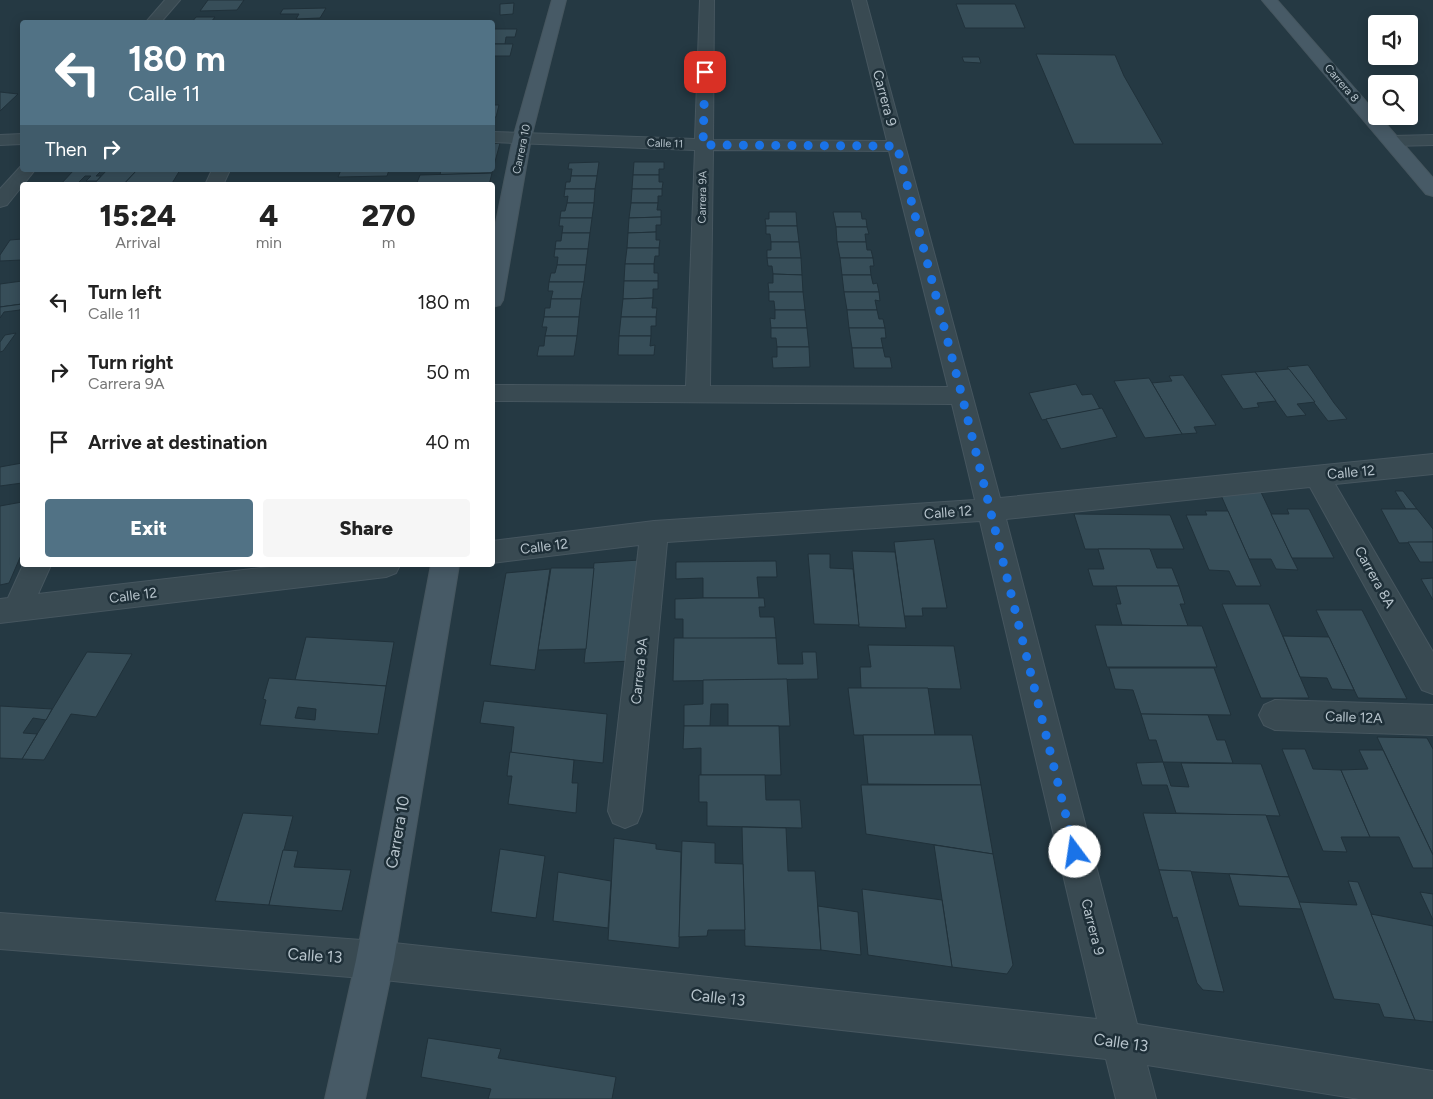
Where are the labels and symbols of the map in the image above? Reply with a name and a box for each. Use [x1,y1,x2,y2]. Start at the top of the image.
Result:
pin [684,51,726,93]
street label: Carrera 8 [1322,62,1362,105]
street label: Carrera 9 [869,68,900,128]
street label: Carrera 10 [510,123,533,175]
street label: Calle 11 [647,136,683,151]
street label: Carrera 9A [696,170,709,223]
street label: Calle 12 [1326,462,1376,483]
street label: Calle 12 [923,502,973,523]
street label: Calle 12 [519,535,569,558]
street label: Carrera 8A [1351,543,1399,611]
street label: Calle 12 [108,584,158,607]
street label: Carrera 9A [628,636,652,705]
street label: Calle 12A [1325,708,1384,727]
street label: Carrera 10 [382,794,413,870]
position arrow [1048,825,1100,877]
street label: Carrera 9 [1077,897,1108,957]
street label: Calle 13 [287,944,343,967]
street label: Calle 13 [690,985,746,1010]
street label: Calle 13 [1092,1029,1149,1056]

